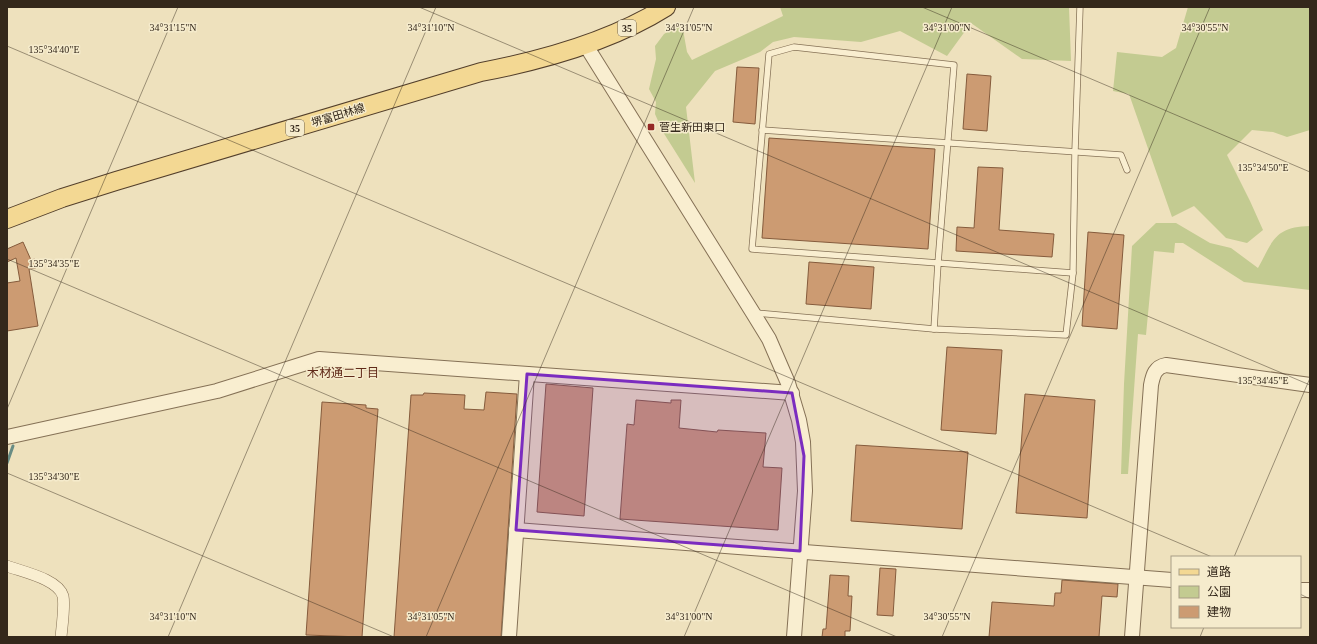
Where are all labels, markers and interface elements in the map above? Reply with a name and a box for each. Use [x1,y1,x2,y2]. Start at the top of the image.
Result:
road number: 35 [618,20,636,36]
text: 34°31'15"N [149,22,197,33]
text: 34°31'10"N [407,22,455,33]
text: 34°31'05"N [665,22,713,33]
text: 34°31'00"N [923,22,971,33]
text: 34°30'55"N [1181,22,1229,33]
text: 135°34'40"E [29,44,80,55]
street label: 堺富田林線 [310,101,366,129]
road number: 35 [286,120,304,136]
place label: 菅生新田東口 [659,121,725,133]
marker: 菅生新田東口 [646,122,656,132]
text: 135°34'50"E [1238,162,1289,173]
text: 135°34'35"E [29,258,80,269]
district label: 木材通二丁目 [307,366,379,380]
text: 135°34'45"E [1238,375,1289,386]
text: 135°34'30"E [29,471,80,482]
legend [1171,556,1301,628]
text: 道路 [1207,565,1231,579]
text: 公園 [1207,585,1231,599]
text: 建物 [1207,605,1231,619]
text: 34°31'10"N [149,611,197,622]
text: 34°31'05"N [407,611,455,622]
text: 34°31'00"N [665,611,713,622]
text: 34°30'55"N [923,611,971,622]

